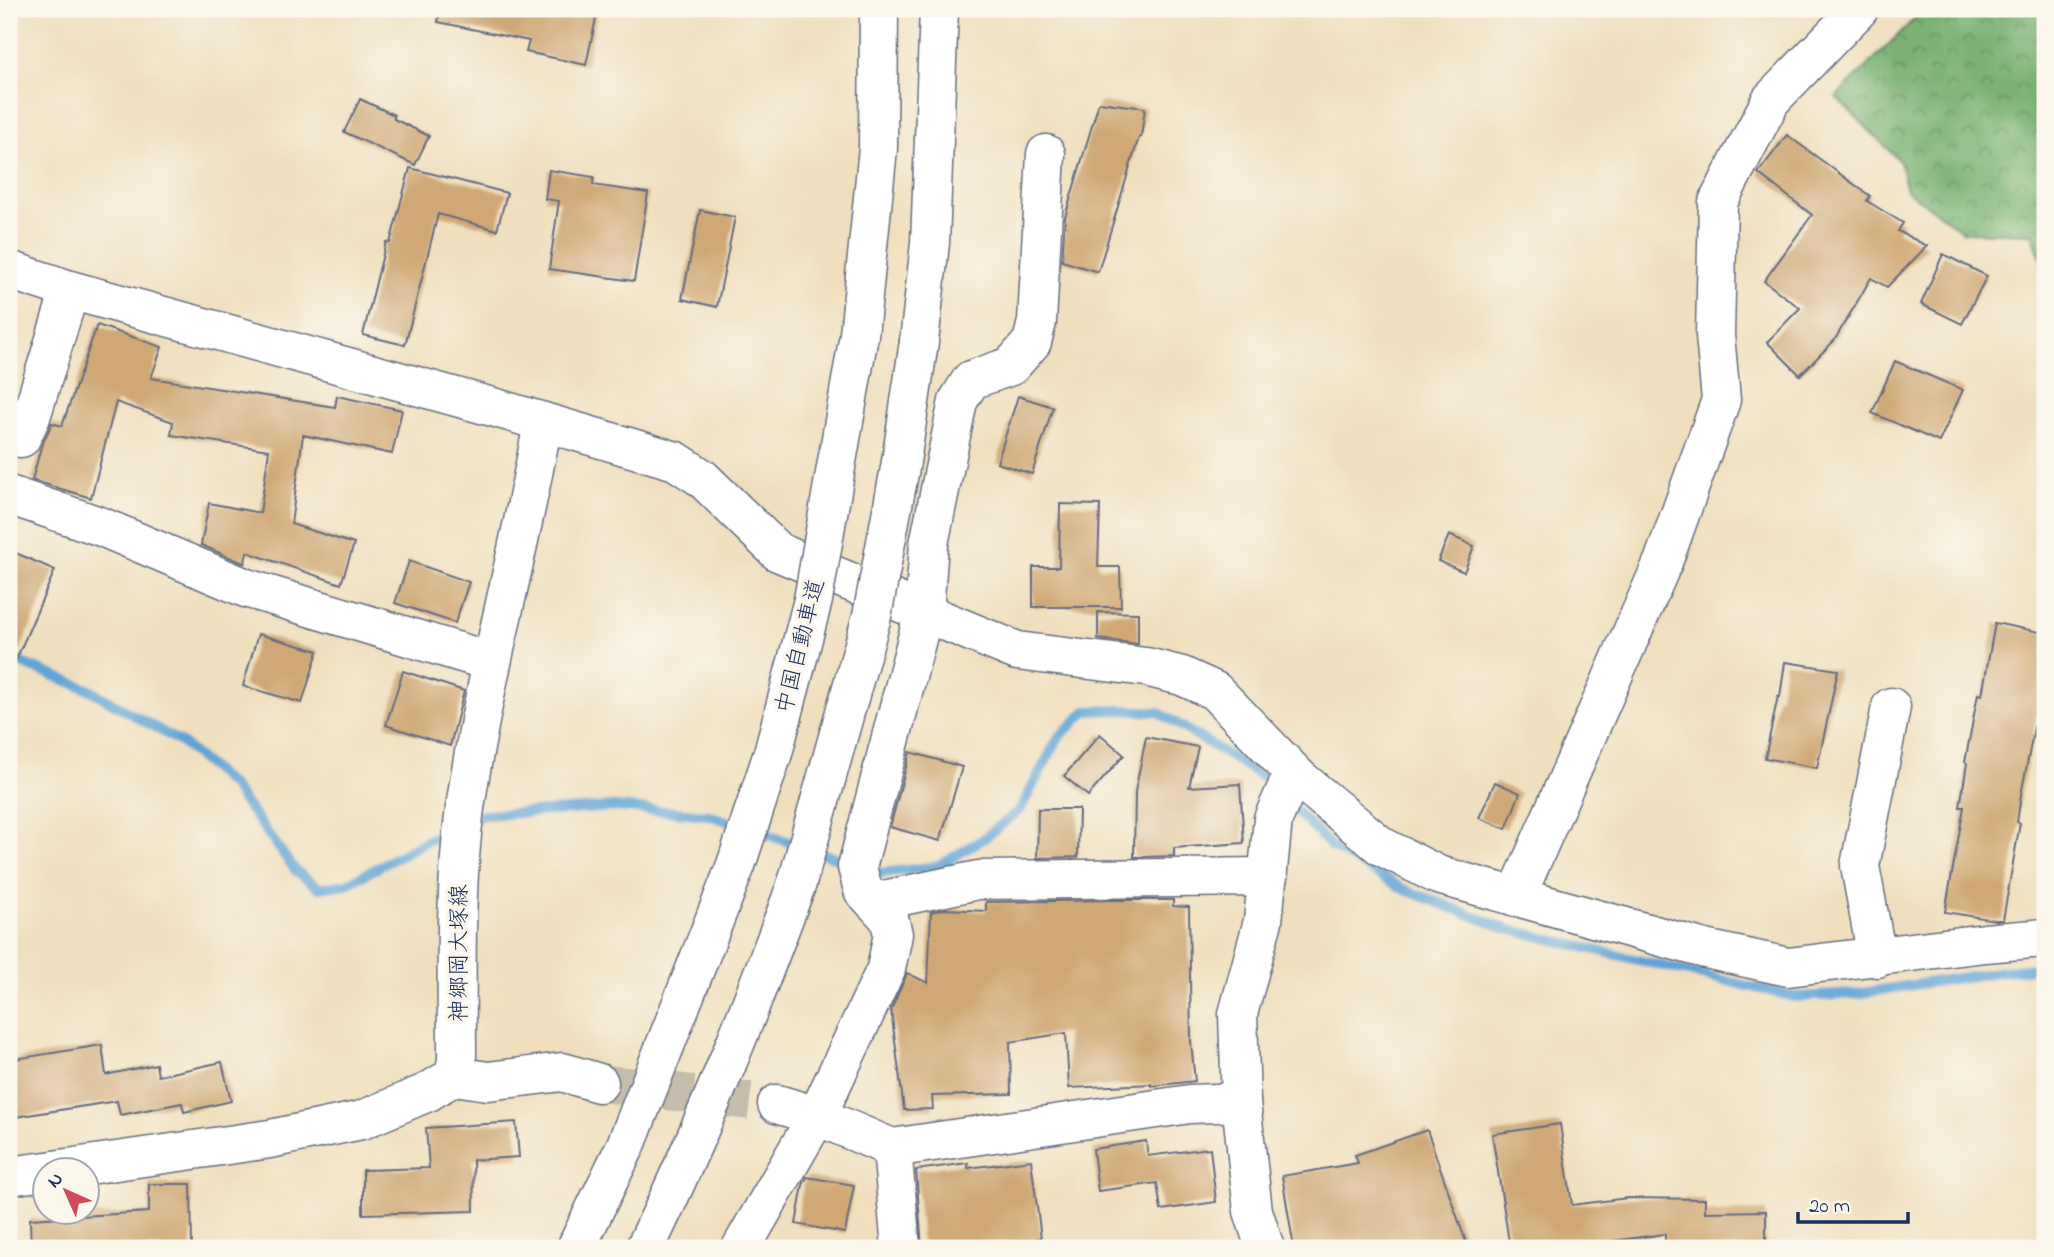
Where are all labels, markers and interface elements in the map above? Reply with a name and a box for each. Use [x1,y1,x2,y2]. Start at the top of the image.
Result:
street label: 中国自動車道 [769,576,834,718]
street label: 神郷岡大塚線 [444,884,477,1022]
north arrow [32,1156,102,1226]
text: N [42,1167,70,1195]
scale bar [1798,1180,1909,1224]
text: 20 m [1809,1192,1850,1222]

